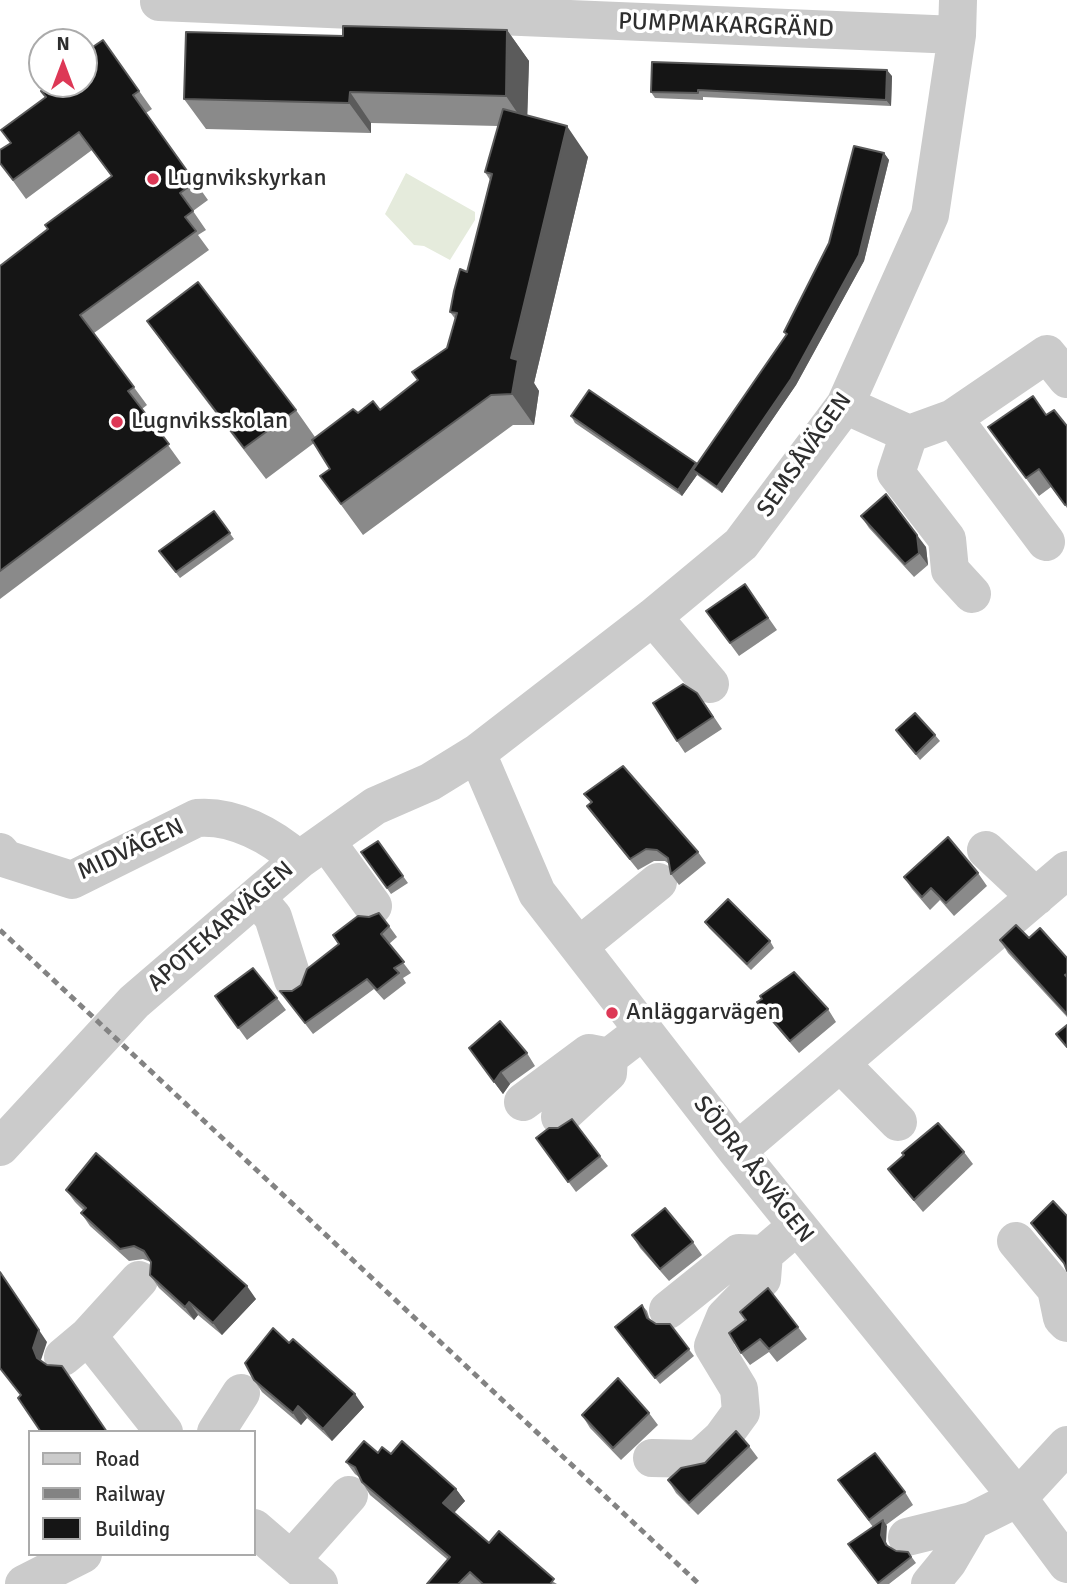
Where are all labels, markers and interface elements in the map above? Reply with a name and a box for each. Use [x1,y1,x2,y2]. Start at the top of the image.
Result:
street label: PUMPMAKARGRÄND [618,8,834,44]
north arrow [28,28,98,98]
text: N [56,32,70,56]
place label: Lugnvikskyrkan [167,165,327,193]
marker: Lugnvikskyrkan [145,171,161,187]
street label: SEMSÅVÄGEN [752,387,858,523]
place label: Lugnviksskolan [131,408,288,436]
marker: Lugnviksskolan [109,414,125,430]
street label: MIDVÄGEN [73,813,189,887]
street label: APOTEKARVÄGEN [142,856,300,998]
place label: Anläggarvägen [626,999,781,1027]
marker: Anläggarvägen [604,1005,620,1021]
street label: SÖDRA ÅSVÄGEN [687,1091,819,1249]
legend [28,1430,256,1556]
text: Road [95,1446,140,1472]
text: Railway [95,1481,165,1507]
text: Building [95,1516,170,1542]

